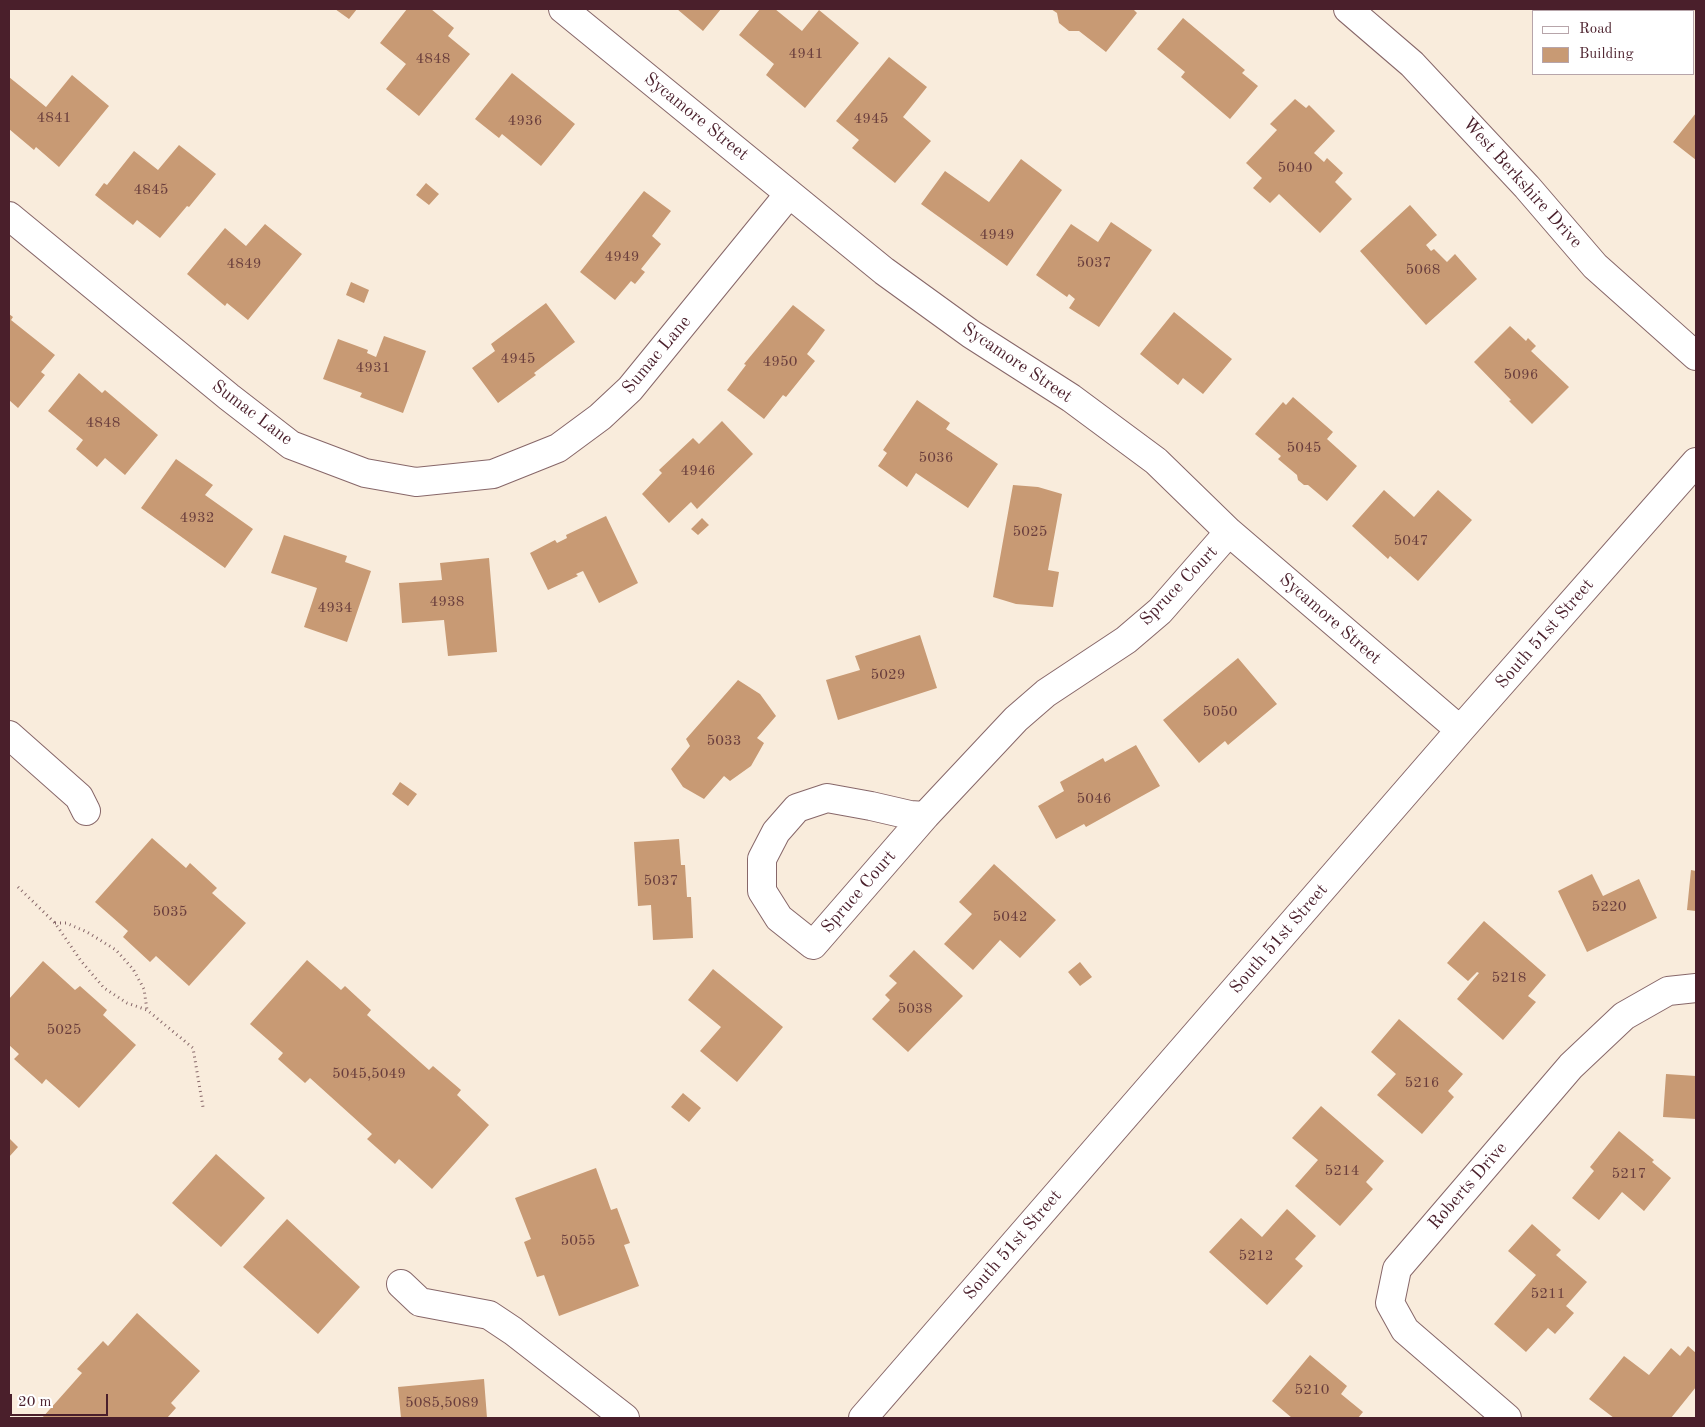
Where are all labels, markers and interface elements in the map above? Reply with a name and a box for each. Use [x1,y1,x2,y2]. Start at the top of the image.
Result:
legend [1532,10,1695,75]
text: Road [1579,22,1612,37]
house number: 4941 [789,45,823,63]
text: Building [1579,47,1634,62]
house number: 4848 [416,50,450,68]
street label: Sycamore Street [639,68,753,166]
house number: 4841 [37,109,71,127]
house number: 4945 [854,110,888,128]
house number: 4936 [508,112,542,130]
street label: West Berkshire Drive [1458,113,1586,253]
house number: 5040 [1278,159,1312,177]
house number: 4845 [134,181,168,199]
house number: 4949 [980,226,1014,244]
house number: 4949 [605,248,639,266]
house number: 5037 [1077,254,1111,272]
house number: 4849 [227,255,261,273]
house number: 5068 [1406,261,1440,279]
street label: Sumac Lane [618,311,696,399]
street label: Sycamore Street [958,318,1076,408]
house number: 4945 [501,350,535,368]
house number: 4950 [763,353,797,371]
house number: 4931 [356,359,390,377]
house number: 5096 [1504,366,1538,384]
street label: Sumac Lane [207,376,297,450]
house number: 4848 [86,414,120,432]
house number: 5045 [1287,439,1321,457]
house number: 5036 [919,449,953,467]
house number: 4946 [681,462,715,480]
house number: 4932 [180,509,214,527]
house number: 5025 [1013,523,1047,541]
house number: 5047 [1394,532,1428,550]
street label: Spruce Court [1135,541,1223,631]
street label: Sycamore Street [1275,569,1385,669]
street label: South 51st Street [1491,575,1599,693]
house number: 4938 [430,593,464,611]
house number: 4934 [318,599,352,617]
house number: 5029 [871,666,905,684]
house number: 5050 [1203,703,1237,721]
house number: 5033 [707,732,741,750]
house number: 5046 [1077,790,1111,808]
street label: Spruce Court [817,846,901,938]
house number: 5037 [644,872,678,890]
street label: South 51st Street [1225,880,1333,998]
house number: 5220 [1592,898,1626,916]
house number: 5035 [153,903,187,921]
house number: 5042 [993,908,1027,926]
house number: 5218 [1492,969,1526,987]
house number: 5038 [898,1000,932,1018]
house number: 5025 [47,1021,81,1039]
house number: 5045,5049 [332,1065,406,1083]
house number: 5216 [1405,1074,1439,1092]
street label: Roberts Drive [1424,1138,1512,1234]
house number: 5214 [1325,1162,1359,1180]
house number: 5217 [1612,1165,1646,1183]
street label: South 51st Street [959,1186,1067,1304]
house number: 5055 [561,1232,595,1250]
house number: 5212 [1239,1247,1273,1265]
house number: 5211 [1531,1285,1565,1303]
house number: 5210 [1295,1381,1329,1399]
scale bar [12,1384,110,1416]
house number: 5085,5089 [405,1394,479,1412]
text: 20 m [18,1395,52,1410]

